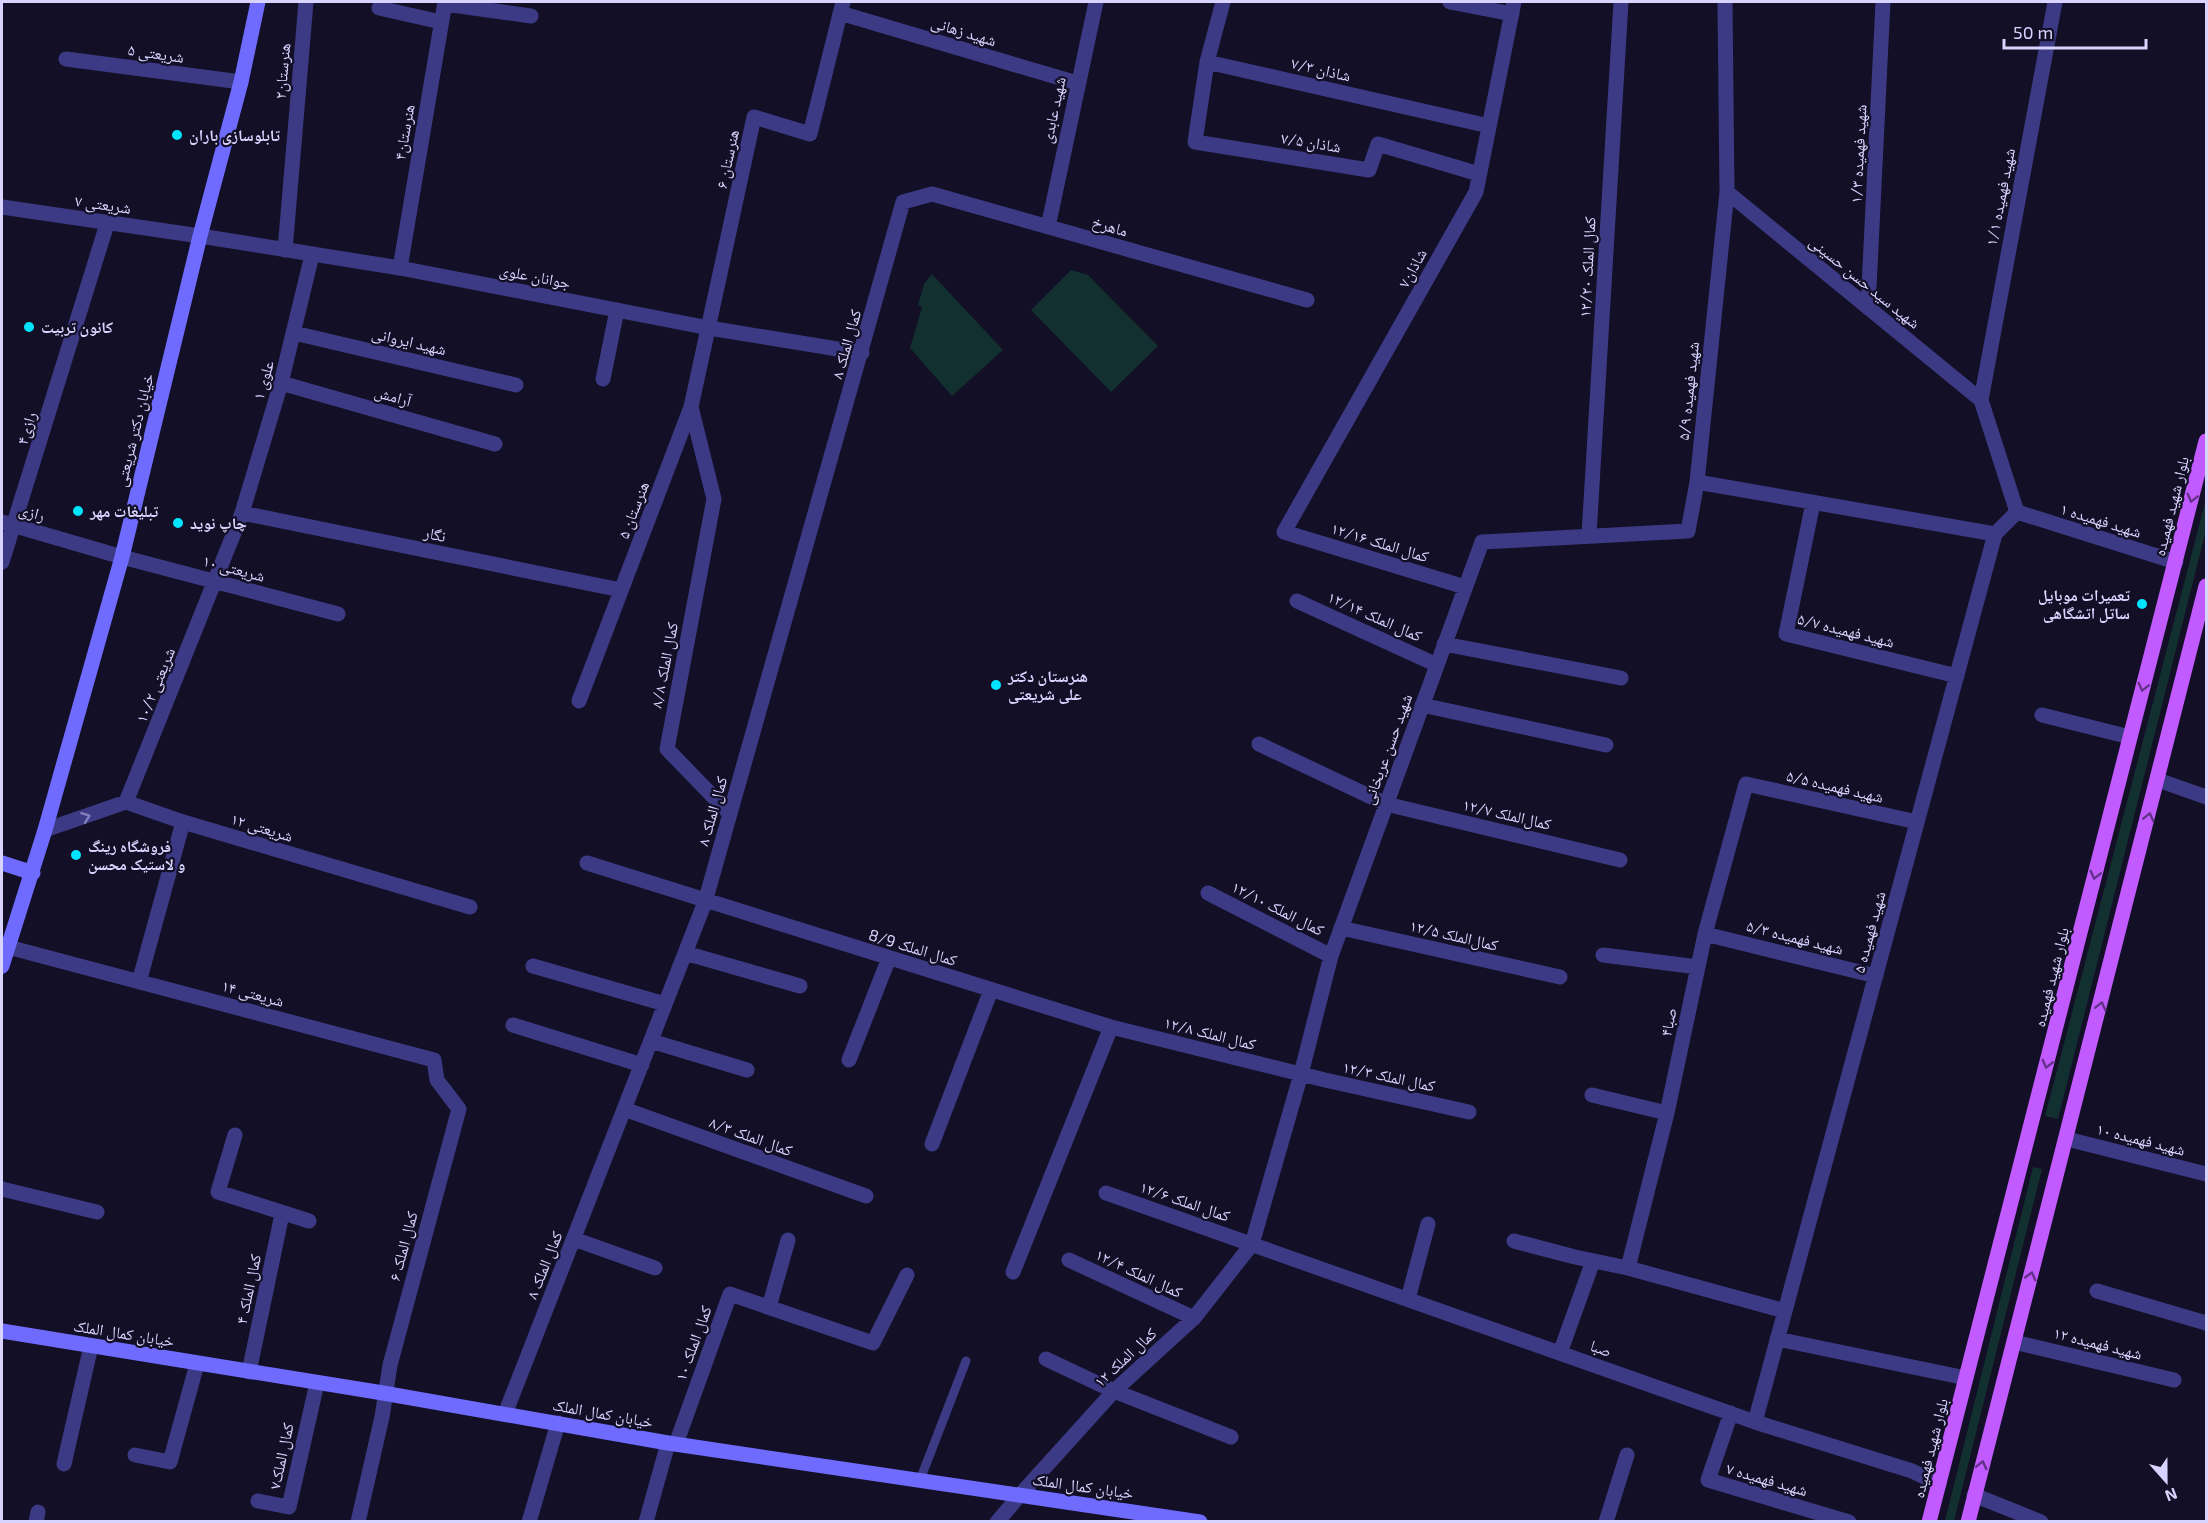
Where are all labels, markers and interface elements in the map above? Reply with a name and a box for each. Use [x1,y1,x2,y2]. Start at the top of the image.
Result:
street label: شهید زهانی [929,12,999,51]
scale bar [2004,12,2146,50]
text: 50 m [2013,21,2053,43]
street label: شریعتی ۵ [126,39,185,68]
street label: هنرستان۲ [270,42,295,100]
street label: شاذان ۷/۳ [1289,52,1353,87]
street label: شهید عابدی [1036,75,1071,145]
street label: هنرستان۴ [389,103,420,162]
street label: شهید فهمیده ۱/۳ [1845,104,1871,204]
place label: تابلوسازی باران [189,125,281,145]
street label: شاذان ۷/۵ [1279,127,1342,158]
marker: تابلوسازی باران [170,128,184,142]
street label: هنرستان ۶ [711,128,744,191]
street label: شهید فهمیده ۱/۱ [1981,146,2019,248]
street label: ۷ شریعتی [73,190,132,219]
street label: ماهرخ [1090,211,1130,242]
street label: کمال الملک ۱۲/۲۰ [1574,216,1601,318]
street label: شهید سید حسن حسینی [1805,231,1924,334]
street label: شاذان۷ [1393,245,1432,292]
street label: جوانان علوی [497,259,572,294]
street label: کمال الملک ۸ [827,307,866,381]
place label: کانون تربیت [41,317,113,337]
marker: کانون تربیت [22,320,36,334]
street label: شهید ایروانی [370,323,448,360]
street label: شهید فهمیده ۵/۹ [1673,341,1703,441]
street label: علوی ۱ [248,358,279,402]
street label: خیابان دکتر شریعتی [110,371,159,489]
street label: آرامش [372,381,415,412]
street label: رازی۴ [12,409,41,447]
street label: بلوار شهید فهمیده [2149,454,2193,558]
street label: هنرستان ۵ [613,479,654,542]
one-way arrow [2187,492,2199,503]
street label: شهید فهمیده ۱ [2058,498,2144,542]
street label: رازی [16,499,47,526]
place label: تبلیغات مهر [89,501,159,521]
marker: تبلیغات مهر [71,504,85,518]
place label: چاپ نوید [190,513,247,533]
marker: چاپ نوید [171,516,185,530]
street label: کمال الملک ۱۲/۱۶ [1328,518,1432,567]
street label: نگار [421,522,448,546]
street label: شریعتی ۱۰ [200,550,267,587]
place label: تعمیرات موبایل ساتل اتشگاهی [2038,585,2131,623]
street label: کمال الملک ۱۲/۱۴ [1324,586,1426,647]
marker: تعمیرات موبایل ساتل اتشگاهی [2135,597,2149,611]
street label: شهید فهمیده ۵/۷ [1796,608,1896,652]
street label: کمال الملک ۸/۸ [646,620,683,710]
street label: شریعتی ۱۰/۲ [131,645,180,726]
place label: هنرستان دکتر علی شریعتی [1007,666,1088,704]
marker: هنرستان دکتر علی شریعتی [989,678,1003,692]
one-way arrow [2138,681,2151,691]
street label: شهید حسن عربخانی [1358,691,1417,807]
street label: شهید فهمیده ۵/۵ [1784,765,1886,807]
street label: کمال الملک ۸ [693,774,732,848]
street label: کمال‌الملک ۱۲/۷ [1461,794,1554,835]
street label: شریعتی ۱۲ [228,808,295,847]
one-way arrow [80,811,91,824]
one-way arrow [2141,812,2154,822]
place label: فروشگاه رینگ و لاستیک محسن [88,836,185,874]
marker: فروشگاه رینگ و لاستیک محسن [69,848,83,862]
one-way arrow [2090,870,2102,880]
street label: کمال الملک ۱۲/۱۰ [1228,876,1328,941]
street label: شهید فهمیده ۵ [1849,889,1889,975]
street label: کمال‌الملک ۱۲/۵ [1408,915,1501,956]
street label: شهید فهمیده ۵/۳ [1745,915,1845,959]
street label: کمال الملک 8/9 [866,924,960,971]
street label: بلوار شهید فهمیده [2029,925,2073,1029]
street label: شریعتی ۱۴ [219,975,286,1012]
one-way arrow [2094,1001,2106,1012]
street label: صبا۴ [1655,1006,1680,1038]
street label: کمال الملک ۱۲/۸ [1162,1012,1258,1055]
street label: کمال الملک ۱۲/۳ [1341,1056,1437,1097]
one-way arrow [2041,1059,2054,1069]
street label: کمال الملک ۸/۳ [706,1112,796,1161]
street label: شهید فهمیده ۱۰ [2095,1118,2187,1160]
street label: کمال الملک ۱۲/۶ [1137,1176,1233,1227]
street label: کمال الملک ۶ [384,1209,423,1283]
street label: کمال الملک ۸ [521,1228,568,1302]
street label: کمال الملک ۱۲/۴ [1092,1244,1186,1303]
street label: کمال الملک ۴ [231,1252,266,1326]
one-way arrow [2024,1271,2036,1282]
street label: کمال الملک ۱۰ [670,1302,717,1384]
street label: خیابان کمال الملک [72,1315,176,1352]
street label: شهید فهمیده ۱۲ [2052,1322,2144,1364]
street label: کمال الملک ۱۲ [1089,1323,1161,1392]
street label: صبا [1588,1335,1614,1361]
street label: خیابان کمال الملک [551,1394,655,1433]
street label: بلوار شهید فهمیده [1908,1396,1952,1500]
street label: کمال الملک۷ [264,1420,299,1491]
north arrow [2136,1451,2196,1511]
street label: شهید فهمیده ۷ [1724,1458,1810,1500]
one-way arrow [1975,1460,1988,1470]
street label: خیابان کمال الملک [1031,1469,1135,1504]
text: N [2163,1485,2180,1506]

